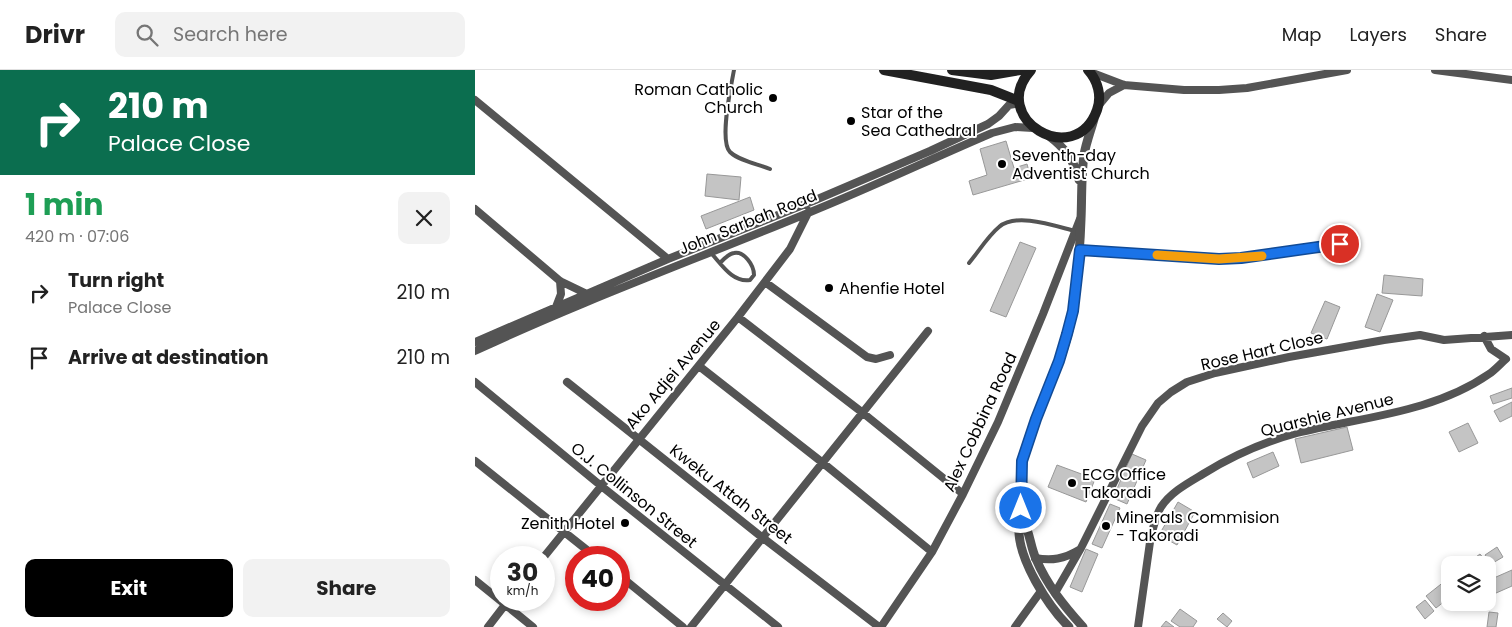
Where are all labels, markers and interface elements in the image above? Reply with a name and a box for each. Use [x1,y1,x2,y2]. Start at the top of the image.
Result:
search box [115,12,465,57]
text: Drivr [25,18,85,51]
icon: search [133,21,161,49]
text: Search here [173,21,288,48]
text: Map [1282,22,1322,47]
text: Layers [1350,22,1407,47]
text: Share [1435,22,1487,47]
place label: Roman Catholic Church [634,78,763,119]
text: 210 m [108,81,208,130]
icon: right [25,90,90,155]
marker: Roman Catholic Church [767,92,779,104]
place label: Star of the Sea Cathedral [861,101,976,142]
marker: Star of the Sea Cathedral [845,115,857,127]
text: Palace Close [108,128,250,159]
place label: Seventh-day Adventist Church [1012,144,1150,185]
marker: Seventh-day Adventist Church [996,158,1008,170]
text: 1 min [25,183,103,226]
street label: John Sarbah Road [675,184,821,260]
button: close [398,192,450,244]
pin [1319,223,1361,265]
text: 420 m · 07:06 [25,225,129,248]
icon: arrive [1326,230,1354,258]
text: Turn right [68,267,164,294]
place label: Ahenfie Hotel [839,277,945,300]
icon: right [25,279,53,307]
text: 210 m [396,279,450,306]
marker: Ahenfie Hotel [823,282,835,294]
text: Palace Close [68,296,172,319]
street label: Ako Adjei Avenue [620,314,726,434]
street label: Rose Hart Close [1198,326,1326,376]
icon: arrive [25,344,53,372]
text: Arrive at destination [68,344,269,371]
text: 210 m [396,344,450,371]
street label: Alex Cobbina Road [938,348,1022,496]
street label: Quarshie Avenue [1258,387,1396,443]
street label: O.J. Collinson Street [566,437,702,553]
street label: Kweku Attah Street [665,439,797,549]
place label: ECG Office Takoradi [1082,463,1166,504]
marker: ECG Office Takoradi [1066,477,1078,489]
position arrow [994,481,1046,533]
place label: Minerals Commision - Takoradi [1116,506,1279,547]
place label: Zenith Hotel [521,512,615,535]
marker: Zenith Hotel [619,517,631,529]
marker: Minerals Commision - Takoradi [1100,520,1112,532]
speed limit sign: 40 [565,546,630,611]
text: 30 [507,555,538,590]
map controls [1441,556,1496,611]
button: layers [1441,556,1496,611]
button: Exit [25,559,233,617]
button: Share [243,559,450,617]
text: km/h [507,582,538,599]

